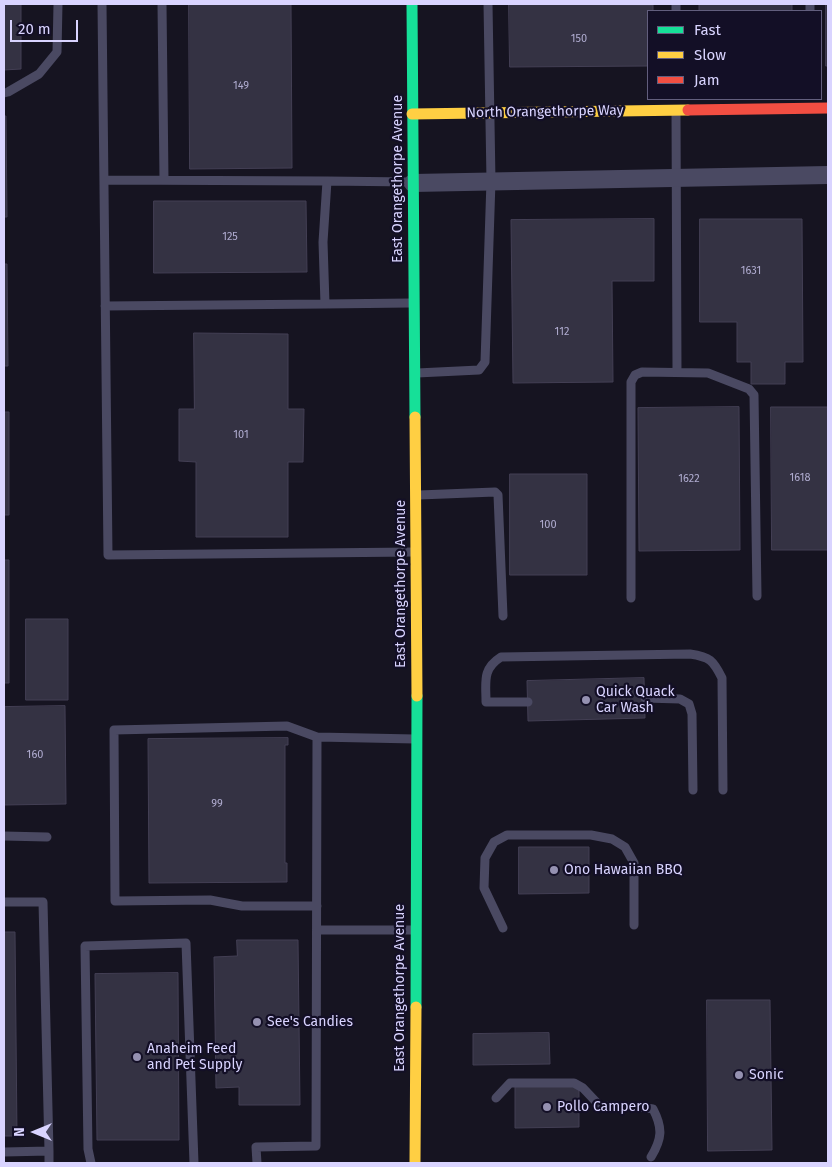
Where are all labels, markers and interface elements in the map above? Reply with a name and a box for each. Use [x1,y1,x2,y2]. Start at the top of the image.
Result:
scale bar [12,10,80,42]
legend [647,10,822,100]
text: 20 m [18,20,51,38]
text: Fast [694,21,721,39]
house number: 150 [571,32,587,46]
text: Slow [694,46,726,64]
text: Jam [694,71,720,89]
house number: 149 [233,79,249,93]
street label: East Orangethorpe Avenue [390,95,406,263]
street label: North Orangethorpe Way [466,102,624,122]
house number: 125 [222,230,238,244]
house number: 1631 [741,264,761,278]
house number: 112 [555,325,569,339]
house number: 101 [233,428,249,442]
house number: 1618 [790,471,810,485]
house number: 1622 [678,472,700,486]
street label: East Orangethorpe Avenue [393,500,409,668]
house number: 100 [539,518,557,532]
place label: Quick Quack Car Wash [596,684,675,716]
marker: Quick Quack Car Wash [580,694,592,706]
house number: 160 [27,748,43,762]
house number: 99 [211,797,223,811]
place label: Ono Hawaiian BBQ [564,862,682,878]
marker: Ono Hawaiian BBQ [548,864,560,876]
street label: East Orangethorpe Avenue [392,904,408,1072]
place label: See's Candies [267,1014,353,1030]
marker: See's Candies [251,1016,263,1028]
place label: Anaheim Feed and Pet Supply [147,1041,242,1074]
marker: Anaheim Feed and Pet Supply [131,1051,143,1063]
place label: Sonic [749,1067,784,1083]
marker: Sonic [733,1069,745,1081]
place label: Pollo Campero [557,1099,649,1115]
marker: Pollo Campero [541,1101,553,1113]
north arrow [10,1107,60,1157]
text: N [11,1127,28,1137]

